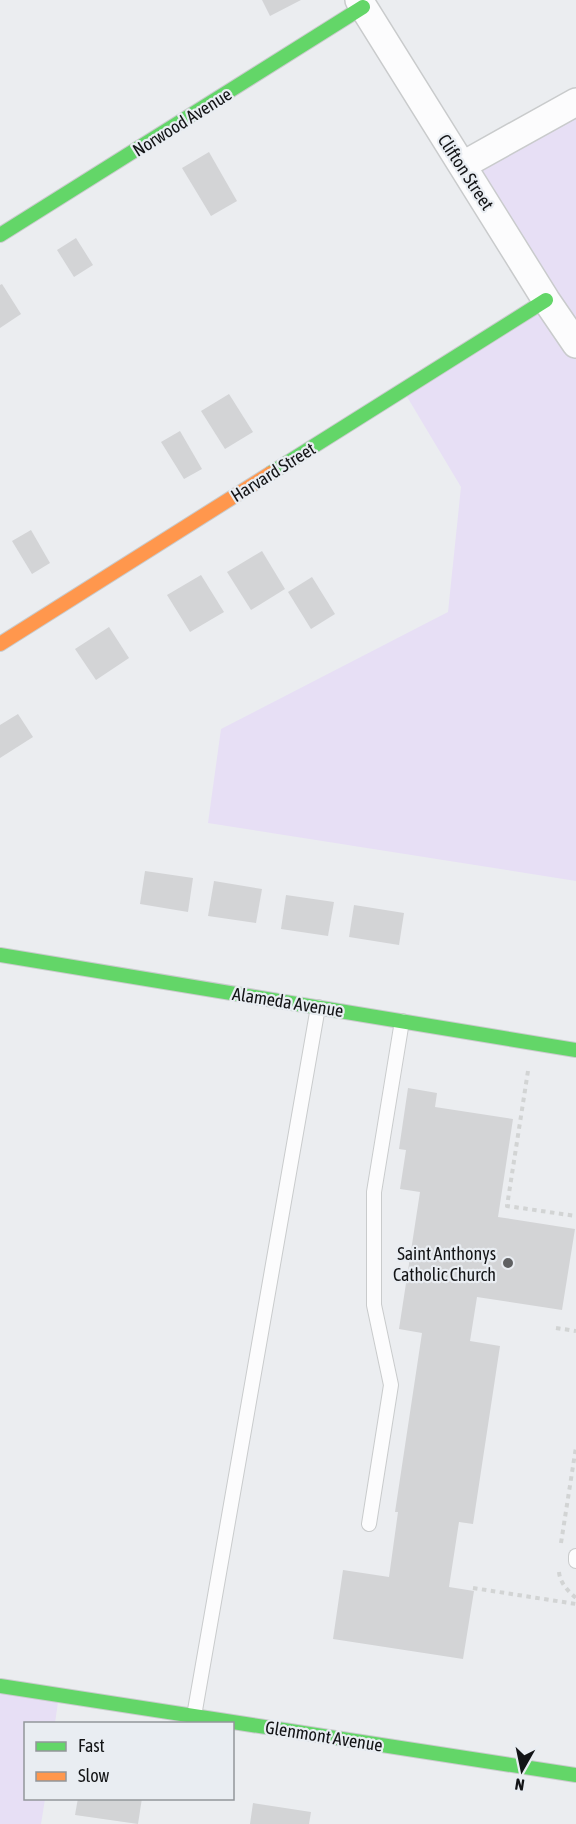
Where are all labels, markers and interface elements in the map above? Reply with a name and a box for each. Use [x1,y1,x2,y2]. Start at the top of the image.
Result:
street label: Norwood Avenue [129,83,235,161]
street label: Clifton Street [434,130,498,214]
street label: Harvard Street [227,438,319,506]
street label: Alameda Avenue [231,983,345,1021]
place label: Saint Anthonys Catholic Church [393,1243,496,1285]
marker: Saint Anthonys Catholic Church [501,1256,515,1270]
street label: Glenmont Avenue [264,1716,384,1756]
legend [24,1722,234,1800]
text: Fast [78,1735,105,1756]
north arrow [492,1740,552,1800]
text: Slow [78,1765,109,1786]
text: N [514,1775,526,1794]

